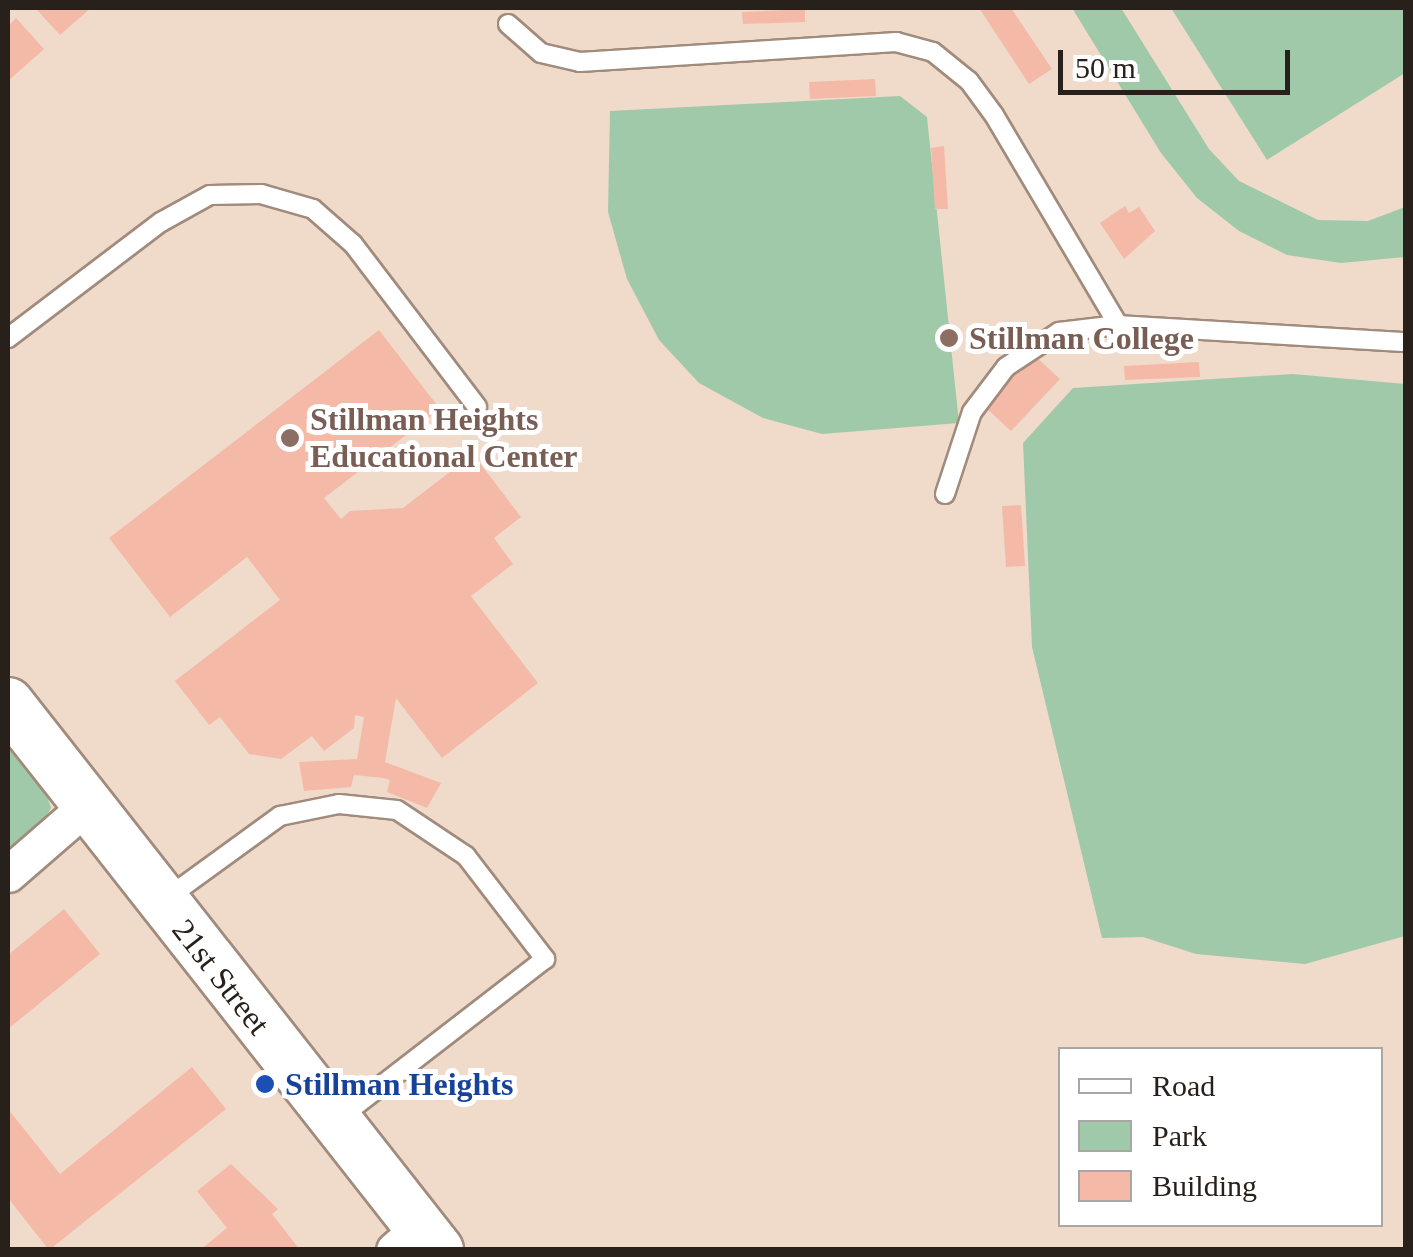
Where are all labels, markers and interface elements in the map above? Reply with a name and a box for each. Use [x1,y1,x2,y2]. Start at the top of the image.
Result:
scale bar [1063,30,1296,92]
text: 50 m [1075,51,1136,84]
place label: Stillman College [969,319,1194,357]
marker: Stillman College [938,327,960,349]
place label: Stillman Heights Educational Center [310,401,578,476]
marker: Stillman Heights Educational Center [279,427,301,449]
street label: 21st Street [164,912,278,1042]
legend [1058,1047,1383,1227]
place label: Stillman Heights [285,1065,513,1103]
text: Road [1152,1069,1215,1102]
marker: Stillman Heights [254,1073,276,1095]
text: Park [1152,1119,1207,1152]
text: Building [1152,1169,1257,1202]

